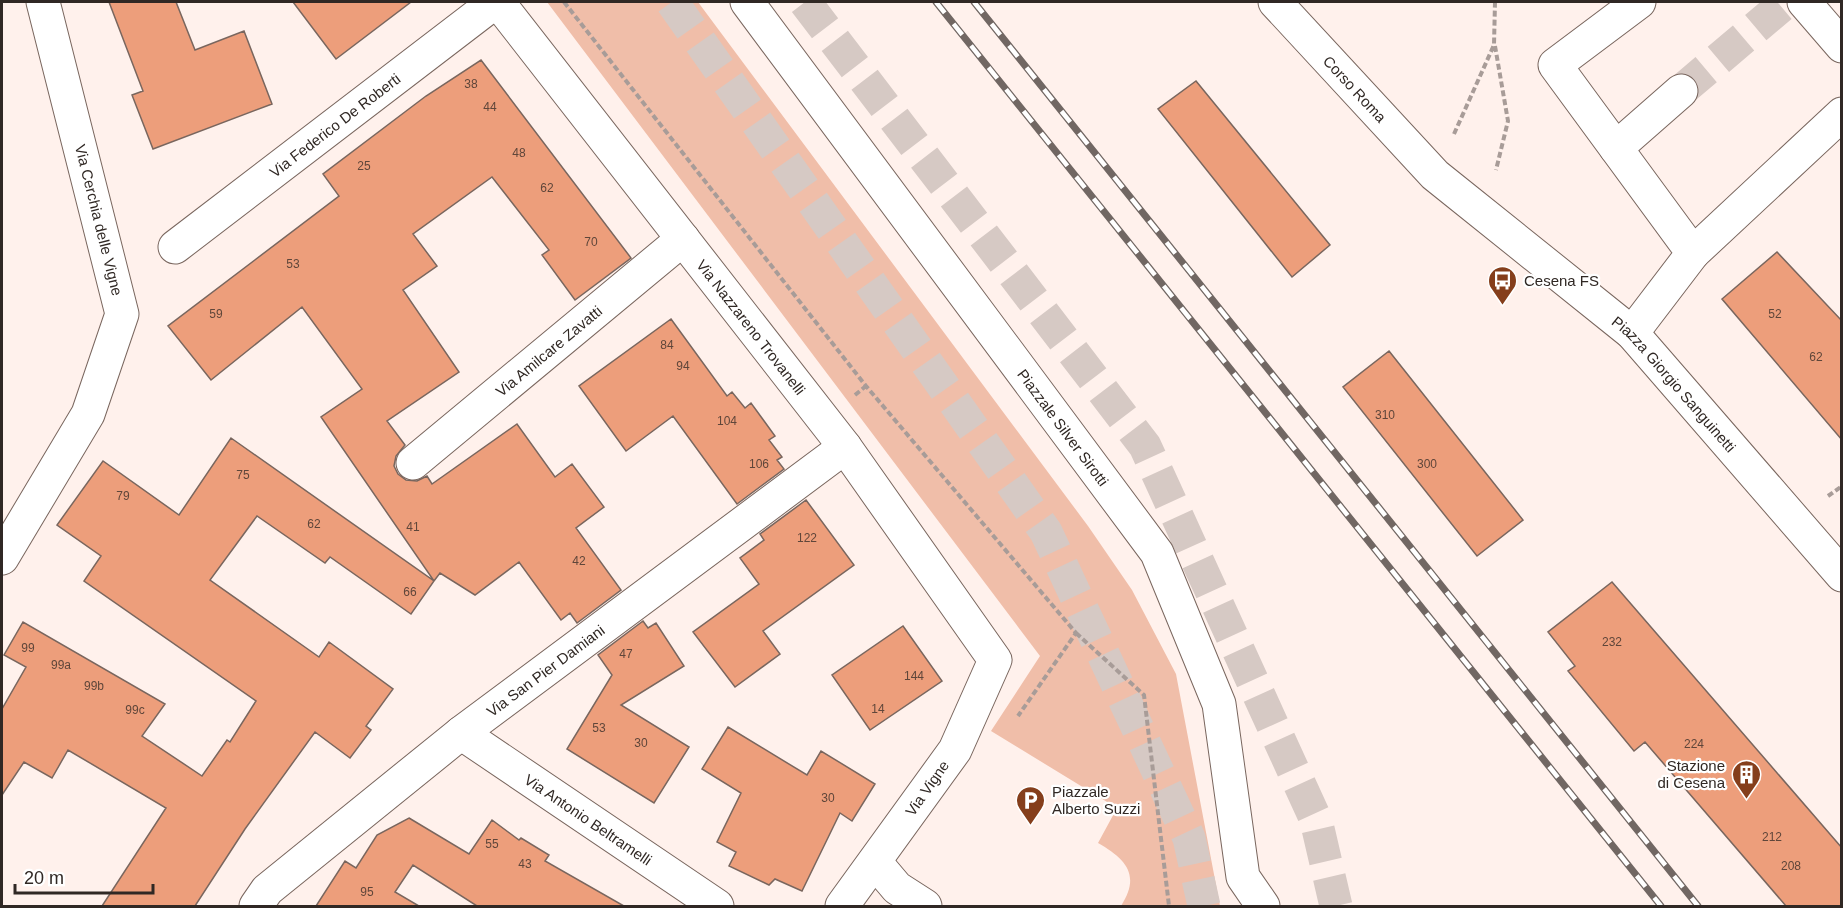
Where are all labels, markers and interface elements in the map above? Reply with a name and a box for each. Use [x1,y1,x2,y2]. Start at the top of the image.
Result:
street label: Corso Roma [1320,52,1390,126]
street label: Via Federico De Roberti [266,69,403,180]
house number: 38 [464,77,478,91]
house number: 44 [483,100,497,114]
street label: Via Cerchia delle Vigne [72,143,126,297]
house number: 48 [512,146,526,160]
house number: 25 [357,159,371,173]
house number: 62 [540,181,554,195]
house number: 70 [584,235,598,249]
street label: Via Nazzareno Trovanelli [693,256,809,398]
house number: 53 [286,257,300,271]
bus stop icon: Cesena FS [1487,264,1519,306]
place label: Cesena FS [1524,272,1599,289]
street label: Via Amilcare Zavatti [492,302,605,399]
house number: 59 [209,307,223,321]
house number: 52 [1768,307,1782,321]
street label: Piazza Giorgio Sanguinetti [1609,312,1740,455]
house number: 84 [660,338,674,352]
house number: 62 [1809,350,1823,364]
house number: 94 [676,359,690,373]
street label: Piazzale Silver Sirotti [1014,366,1112,489]
house number: 310 [1375,408,1395,422]
house number: 104 [717,414,737,428]
house number: 106 [749,457,769,471]
house number: 300 [1417,457,1437,471]
house number: 75 [236,468,250,482]
house number: 79 [116,489,130,503]
house number: 62 [307,517,321,531]
house number: 41 [406,520,420,534]
house number: 122 [797,531,817,545]
house number: 42 [572,554,586,568]
house number: 66 [403,585,417,599]
street label: Via San Pier Damiani [483,621,607,720]
house number: 232 [1602,635,1622,649]
house number: 99 [21,641,35,655]
house number: 47 [619,647,633,661]
house number: 99a [51,658,71,672]
house number: 144 [904,669,924,683]
house number: 99b [84,679,104,693]
house number: 14 [871,702,885,716]
house number: 99c [125,703,145,717]
house number: 53 [592,721,606,735]
house number: 30 [634,736,648,750]
house number: 224 [1684,737,1704,751]
street label: Via Vigne [902,757,952,819]
place label: Stazione di Cesena [1657,757,1726,791]
building icon: Stazione di Cesena [1730,758,1762,800]
street label: Via Antonio Beltramelli [522,770,655,868]
place label: Piazzale Alberto Suzzi [1052,783,1140,817]
parking icon: Piazzale Alberto Suzzi [1015,784,1047,826]
house number: 30 [821,791,835,805]
house number: 212 [1762,830,1782,844]
house number: 55 [485,837,499,851]
scale bar [15,857,153,895]
house number: 43 [518,857,532,871]
house number: 208 [1781,859,1801,873]
text: 20 m [24,868,64,888]
house number: 95 [360,885,374,899]

